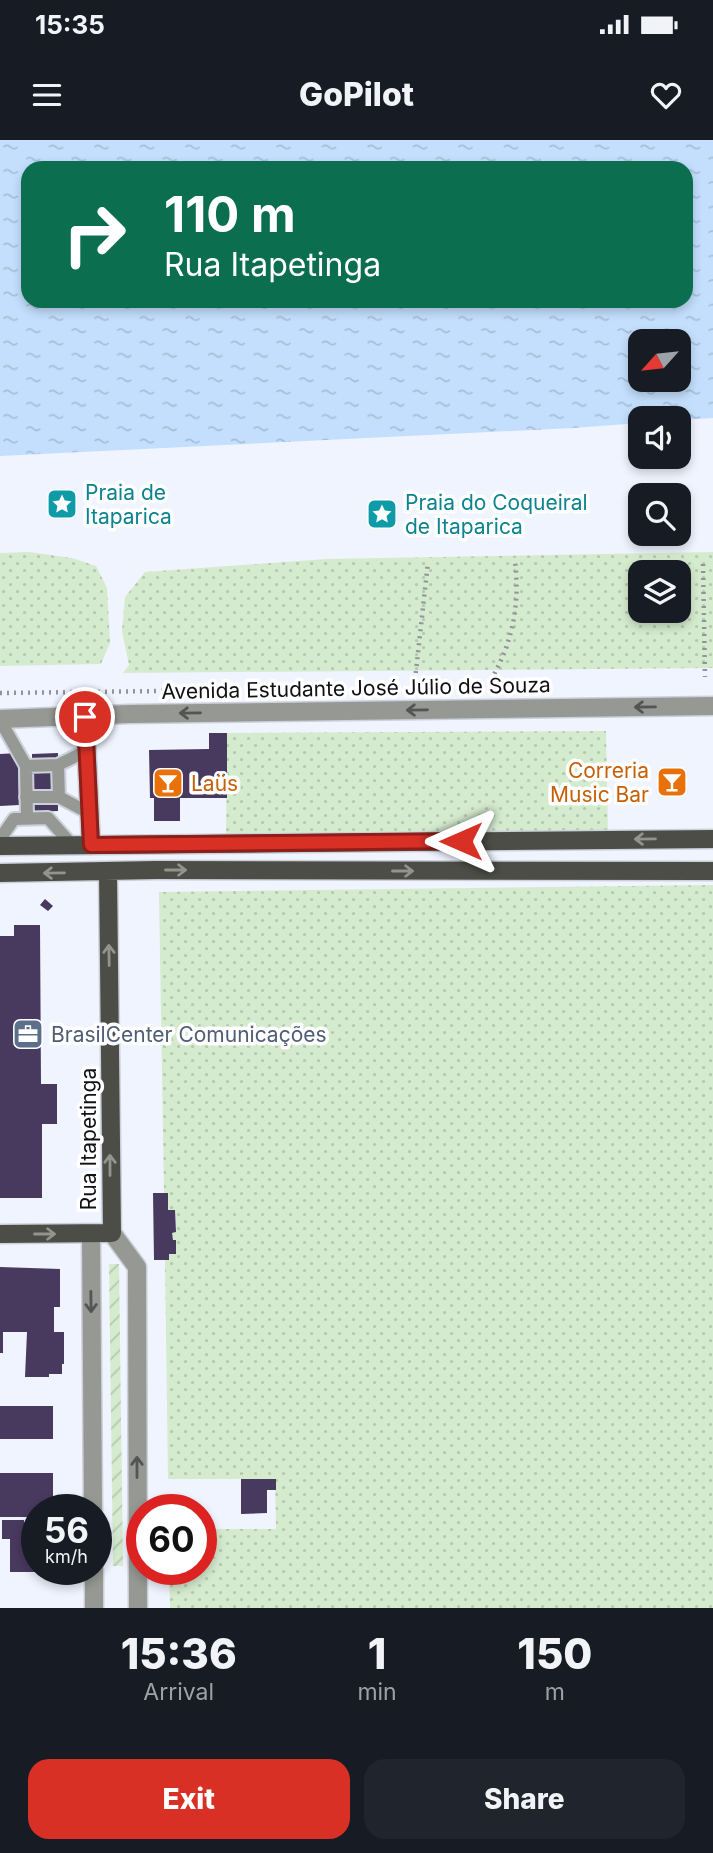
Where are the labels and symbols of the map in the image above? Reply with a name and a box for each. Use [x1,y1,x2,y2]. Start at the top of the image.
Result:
north arrow [628,329,691,392]
place label: Praia de Itaparica [85,480,172,529]
place icon: Praia de Itaparica [45,487,79,521]
place label: Praia do Coqueiral de Itaparica [405,490,588,539]
place icon: Praia do Coqueiral de Itaparica [365,497,399,531]
street label: Avenida Estudante José Júlio de Souza [161,672,551,704]
pin [55,687,115,747]
one-way arrow [634,700,657,714]
one-way arrow [406,703,429,717]
one-way arrow [179,706,202,720]
place label: Correria Music Bar [550,758,649,807]
bar icon: Correria Music Bar [655,765,689,799]
bar icon: Laüs [151,766,185,800]
place label: Laüs [191,771,238,796]
position arrow [424,804,498,878]
one-way arrow [634,833,657,846]
one-way arrow [164,863,187,877]
one-way arrow [392,864,415,878]
one-way arrow [43,866,66,879]
one-way arrow [102,944,116,967]
office icon: BrasilCenter Comunicações [11,1017,45,1051]
place label: BrasilCenter Comunicações [51,1022,327,1047]
street label: Rua Itapetinga [76,1068,101,1210]
one-way arrow [103,1154,117,1177]
one-way arrow [34,1227,57,1241]
one-way arrow [85,1290,98,1313]
one-way arrow [130,1455,144,1478]
speed limit sign: 60 [126,1494,217,1585]

